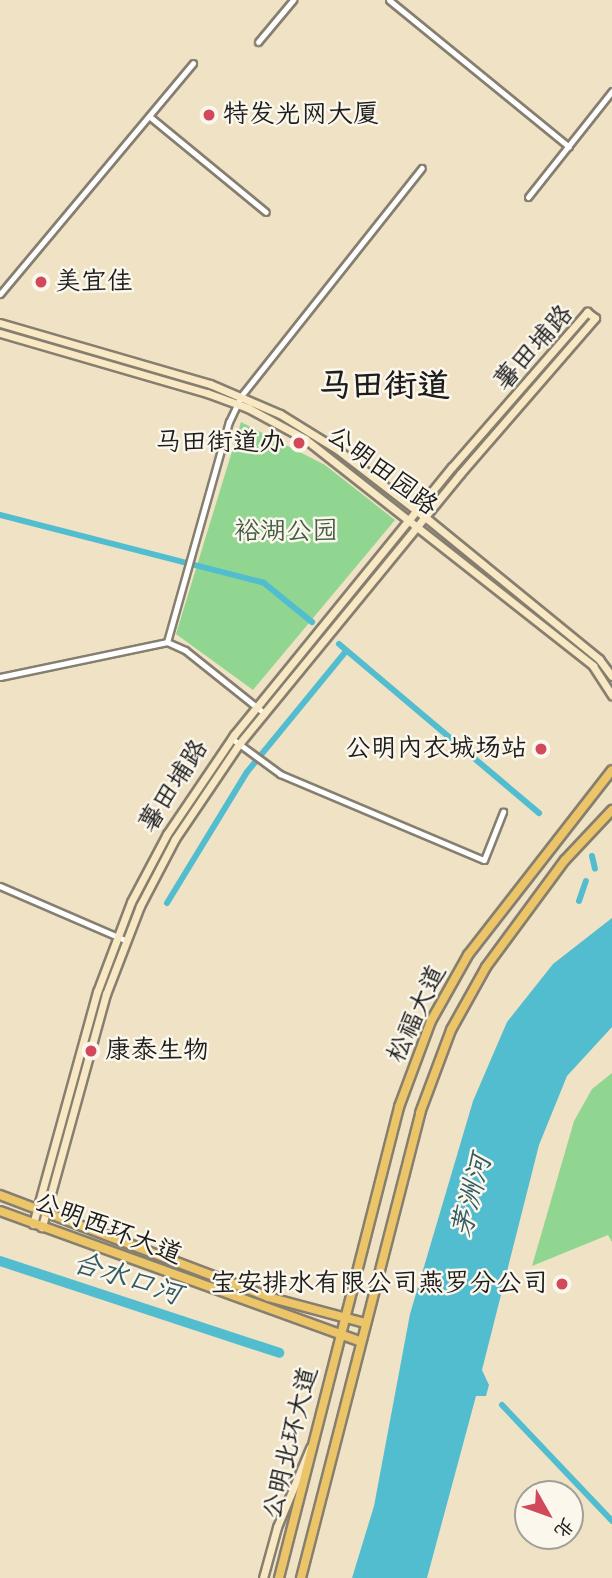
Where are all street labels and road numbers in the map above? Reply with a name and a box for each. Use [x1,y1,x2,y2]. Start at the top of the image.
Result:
street label: 薯田埔路 [488,299,580,397]
street label: 公明田园路 [321,419,443,523]
street label: 薯田埔路 [133,734,215,838]
street label: 松福大道 [381,960,453,1068]
street label: 公明西环大道 [30,1186,186,1272]
street label: 公明北环大道 [257,1364,325,1522]

